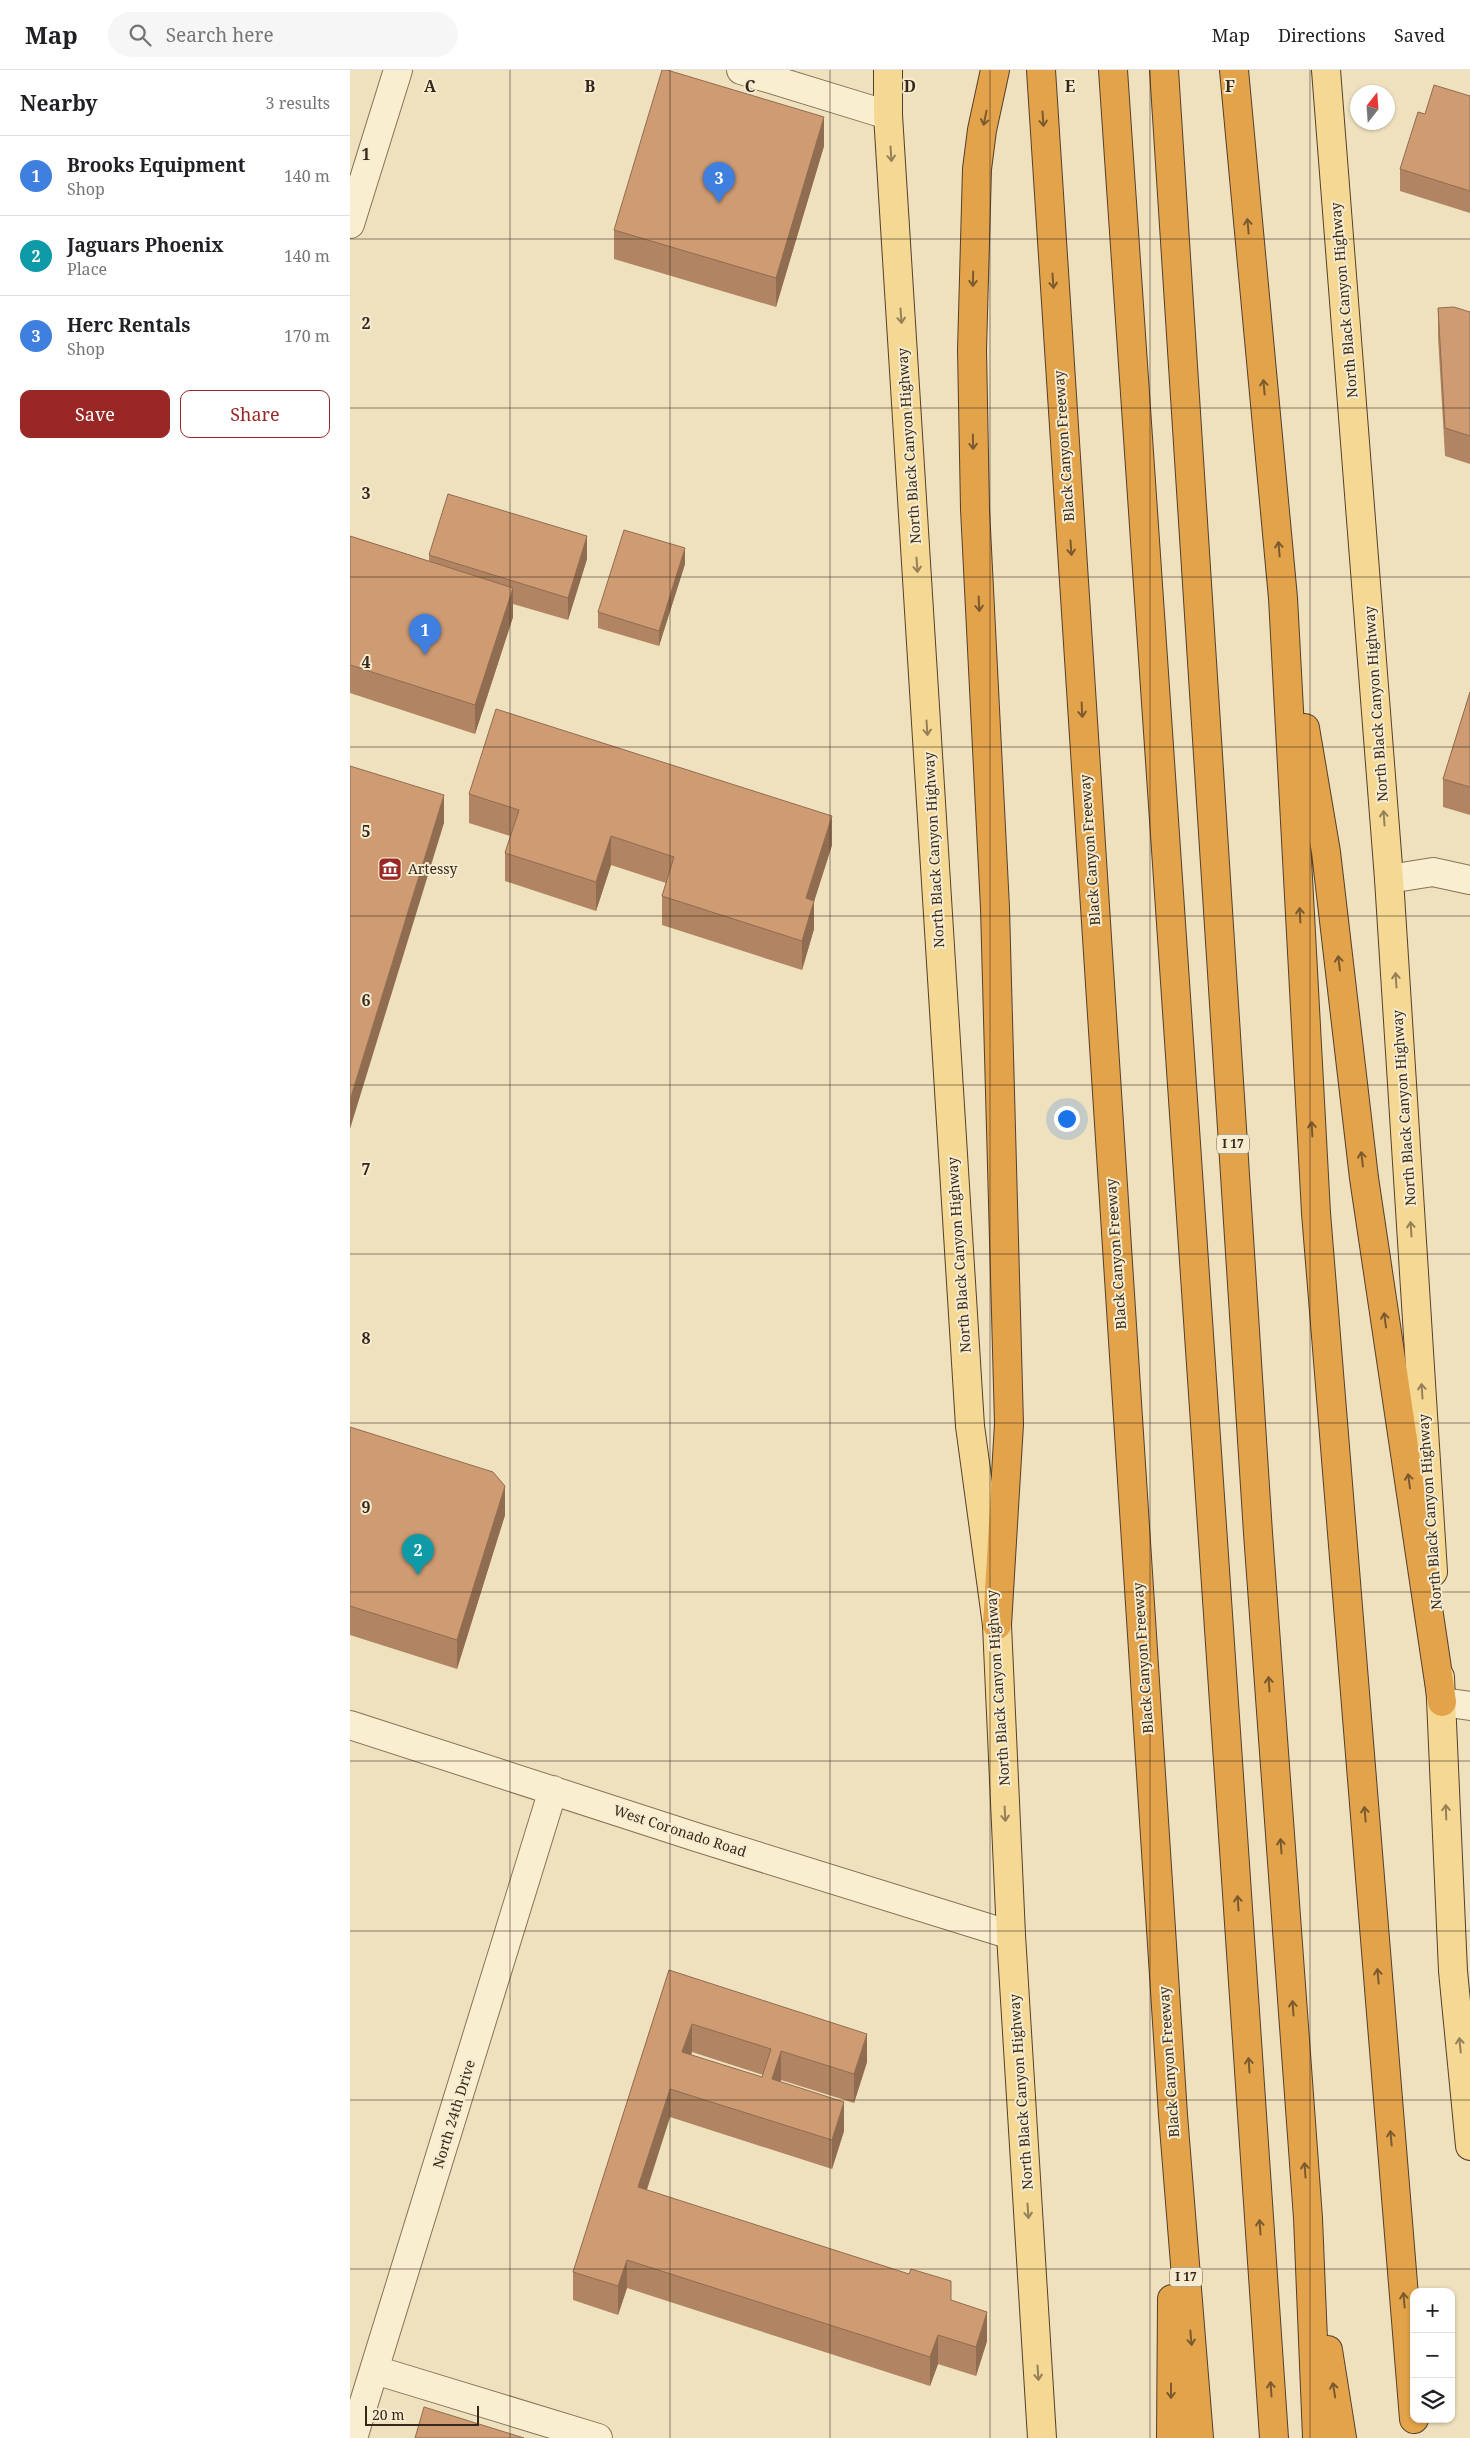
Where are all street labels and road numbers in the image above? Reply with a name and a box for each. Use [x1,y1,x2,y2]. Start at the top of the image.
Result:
street label: North Black Canyon Highway [1325,201,1362,399]
street label: North Black Canyon Highway [892,347,925,545]
street label: Black Canyon Freeway [1049,370,1078,522]
street label: North Black Canyon Highway [1359,605,1392,803]
street label: North Black Canyon Highway [919,751,948,949]
street label: Black Canyon Freeway [1075,774,1104,926]
street label: North Black Canyon Highway [1387,1009,1420,1207]
road number: I 17 [1217,1134,1249,1154]
street label: North Black Canyon Highway [942,1156,975,1354]
street label: Black Canyon Freeway [1101,1178,1130,1330]
street label: North Black Canyon Highway [1413,1413,1446,1611]
street label: Black Canyon Freeway [1128,1582,1157,1734]
street label: North Black Canyon Highway [981,1589,1014,1787]
street label: West Coronado Road [611,1800,749,1861]
street label: Black Canyon Freeway [1154,1986,1183,2138]
street label: North Black Canyon Highway [1004,1993,1037,2191]
street label: North 24th Drive [428,2057,479,2171]
road number: I 17 [1170,2268,1202,2286]

